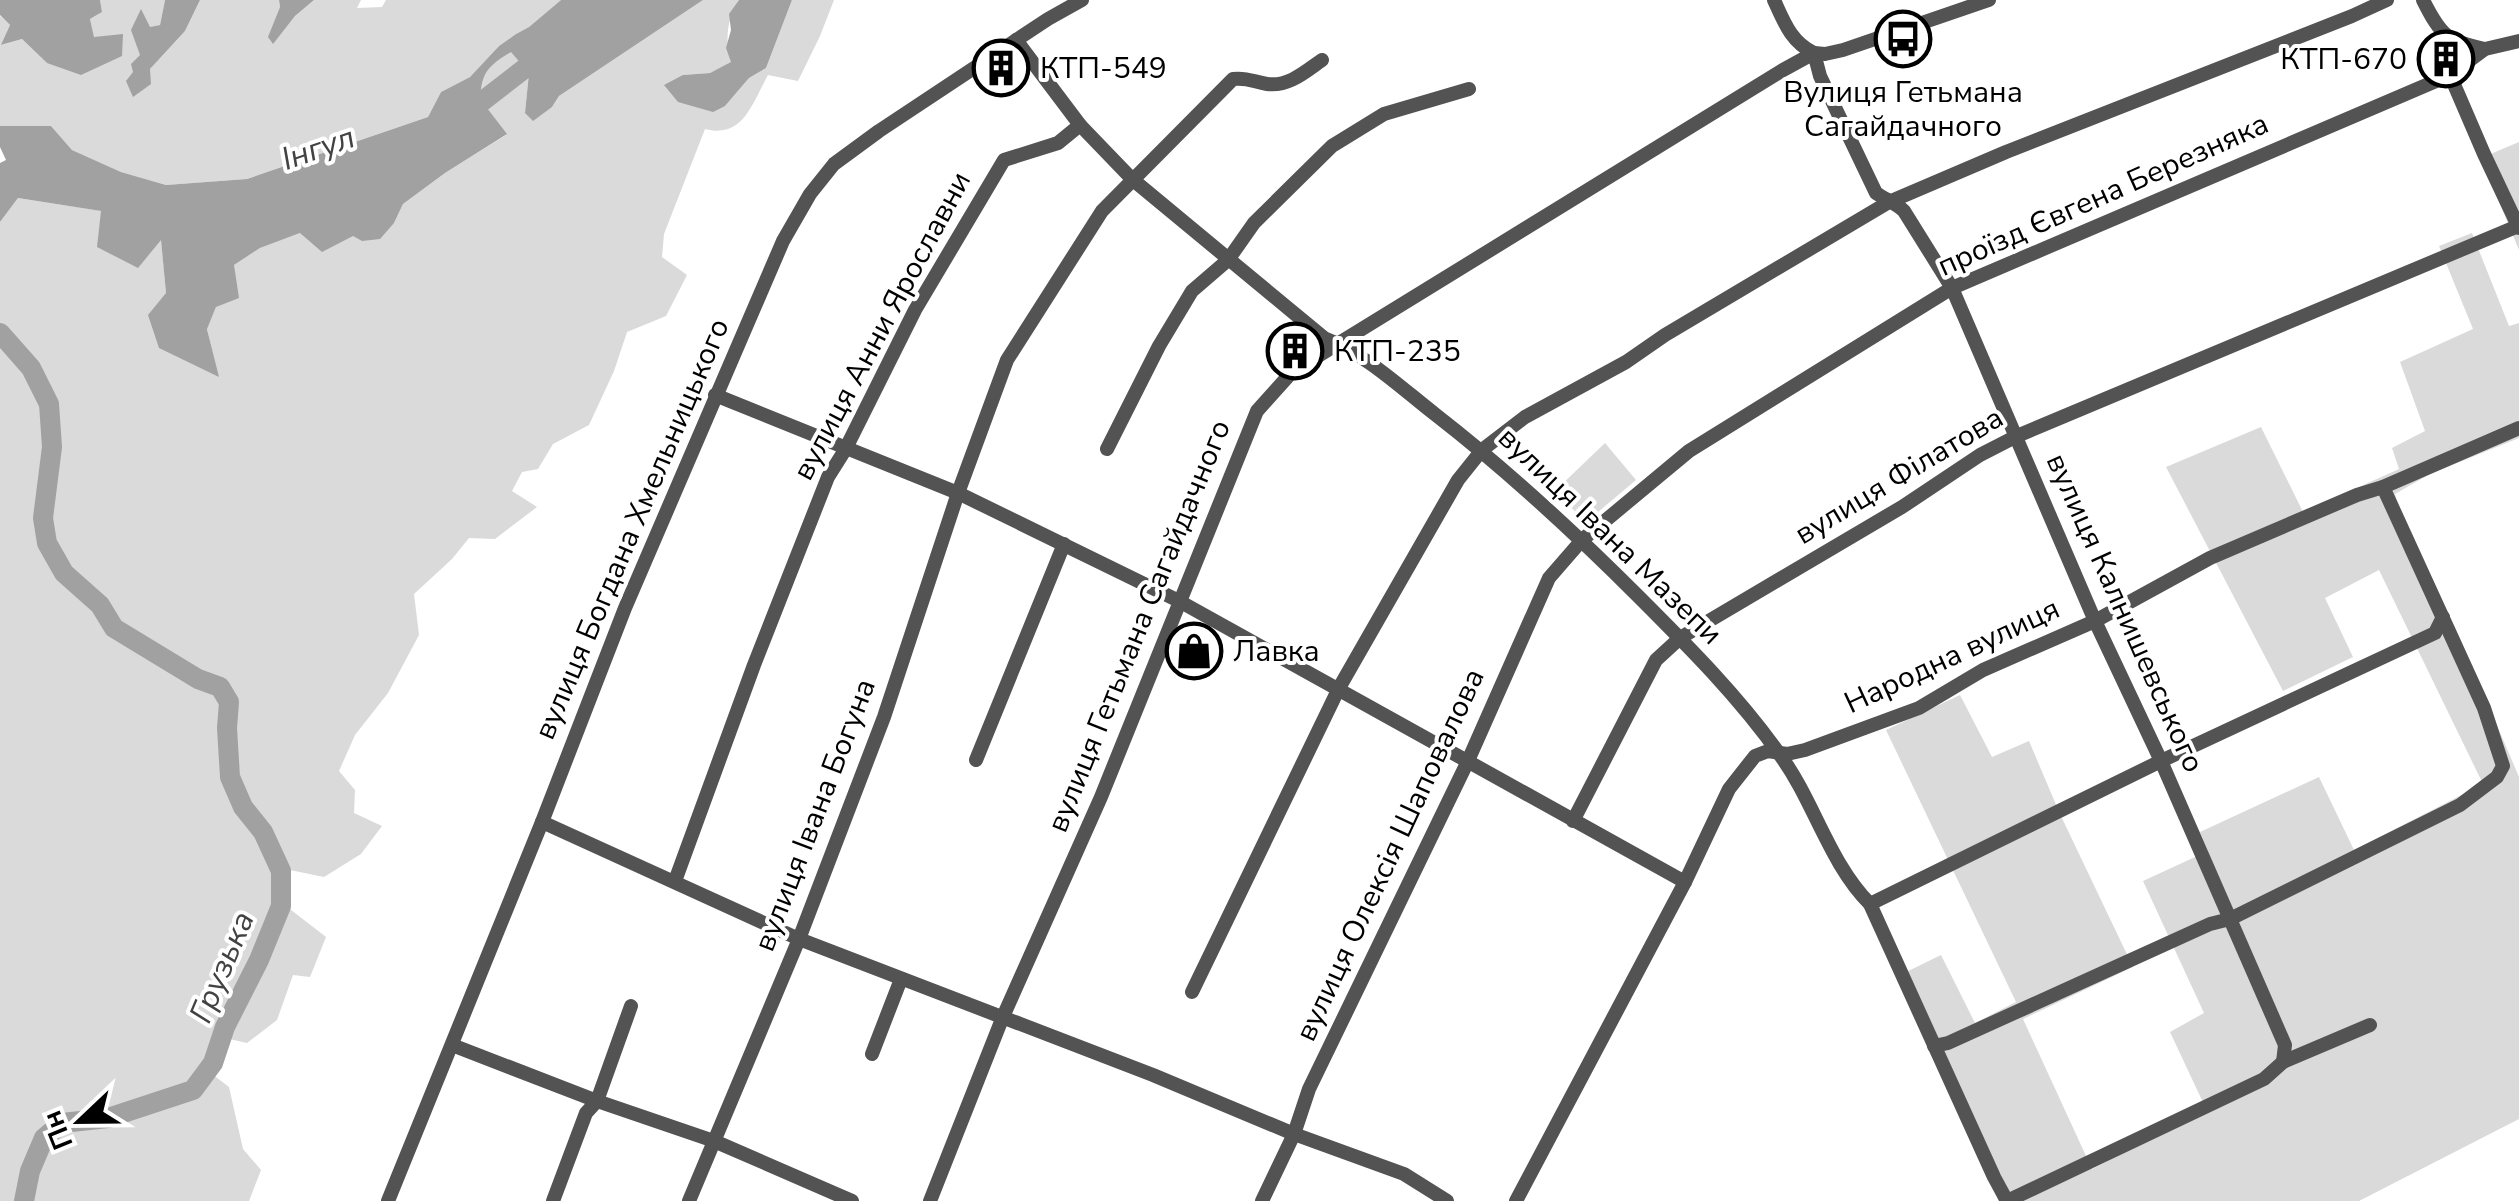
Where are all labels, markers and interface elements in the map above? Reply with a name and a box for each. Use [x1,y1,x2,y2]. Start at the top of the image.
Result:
bus stop icon: Вулиця Гетьмана Сагайдачного [1873,9,1933,69]
building icon: КТП-670 [2416,29,2476,89]
building icon: КТП-549 [971,38,1031,98]
place label: КТП-670 [2280,39,2407,80]
place label: КТП-549 [1040,48,1167,89]
place label: Вулиця Гетьмана Сагайдачного [1783,72,2023,147]
street label: проїзд Євгена Березняка [1931,103,2275,287]
water label: Інгул [275,115,361,181]
street label: вулиця Анни Ярославни [783,164,981,488]
street label: вулиця Богдана Хмельницького [524,312,740,746]
building icon: КТП-235 [1265,321,1325,381]
place label: КТП-235 [1334,331,1461,372]
street label: вулиця Філатова [1787,397,2011,555]
street label: вулиця Гетьмана Сагайдачного [1037,414,1241,838]
street label: вулиця Івана Мазепи [1489,418,1731,654]
street label: вулиця Калнишевського [2036,447,2214,779]
street label: Народна вулиця [1838,588,2066,724]
shop icon: Лавка [1164,621,1224,681]
place label: Лавка [1233,631,1320,672]
street label: вулиця Олексія Шаповалова [1285,662,1495,1048]
street label: вулиця Івана Богуна [744,673,886,957]
water label: Грузька [179,905,265,1029]
north arrow [30,1071,130,1171]
text: Пн [33,1105,83,1155]

